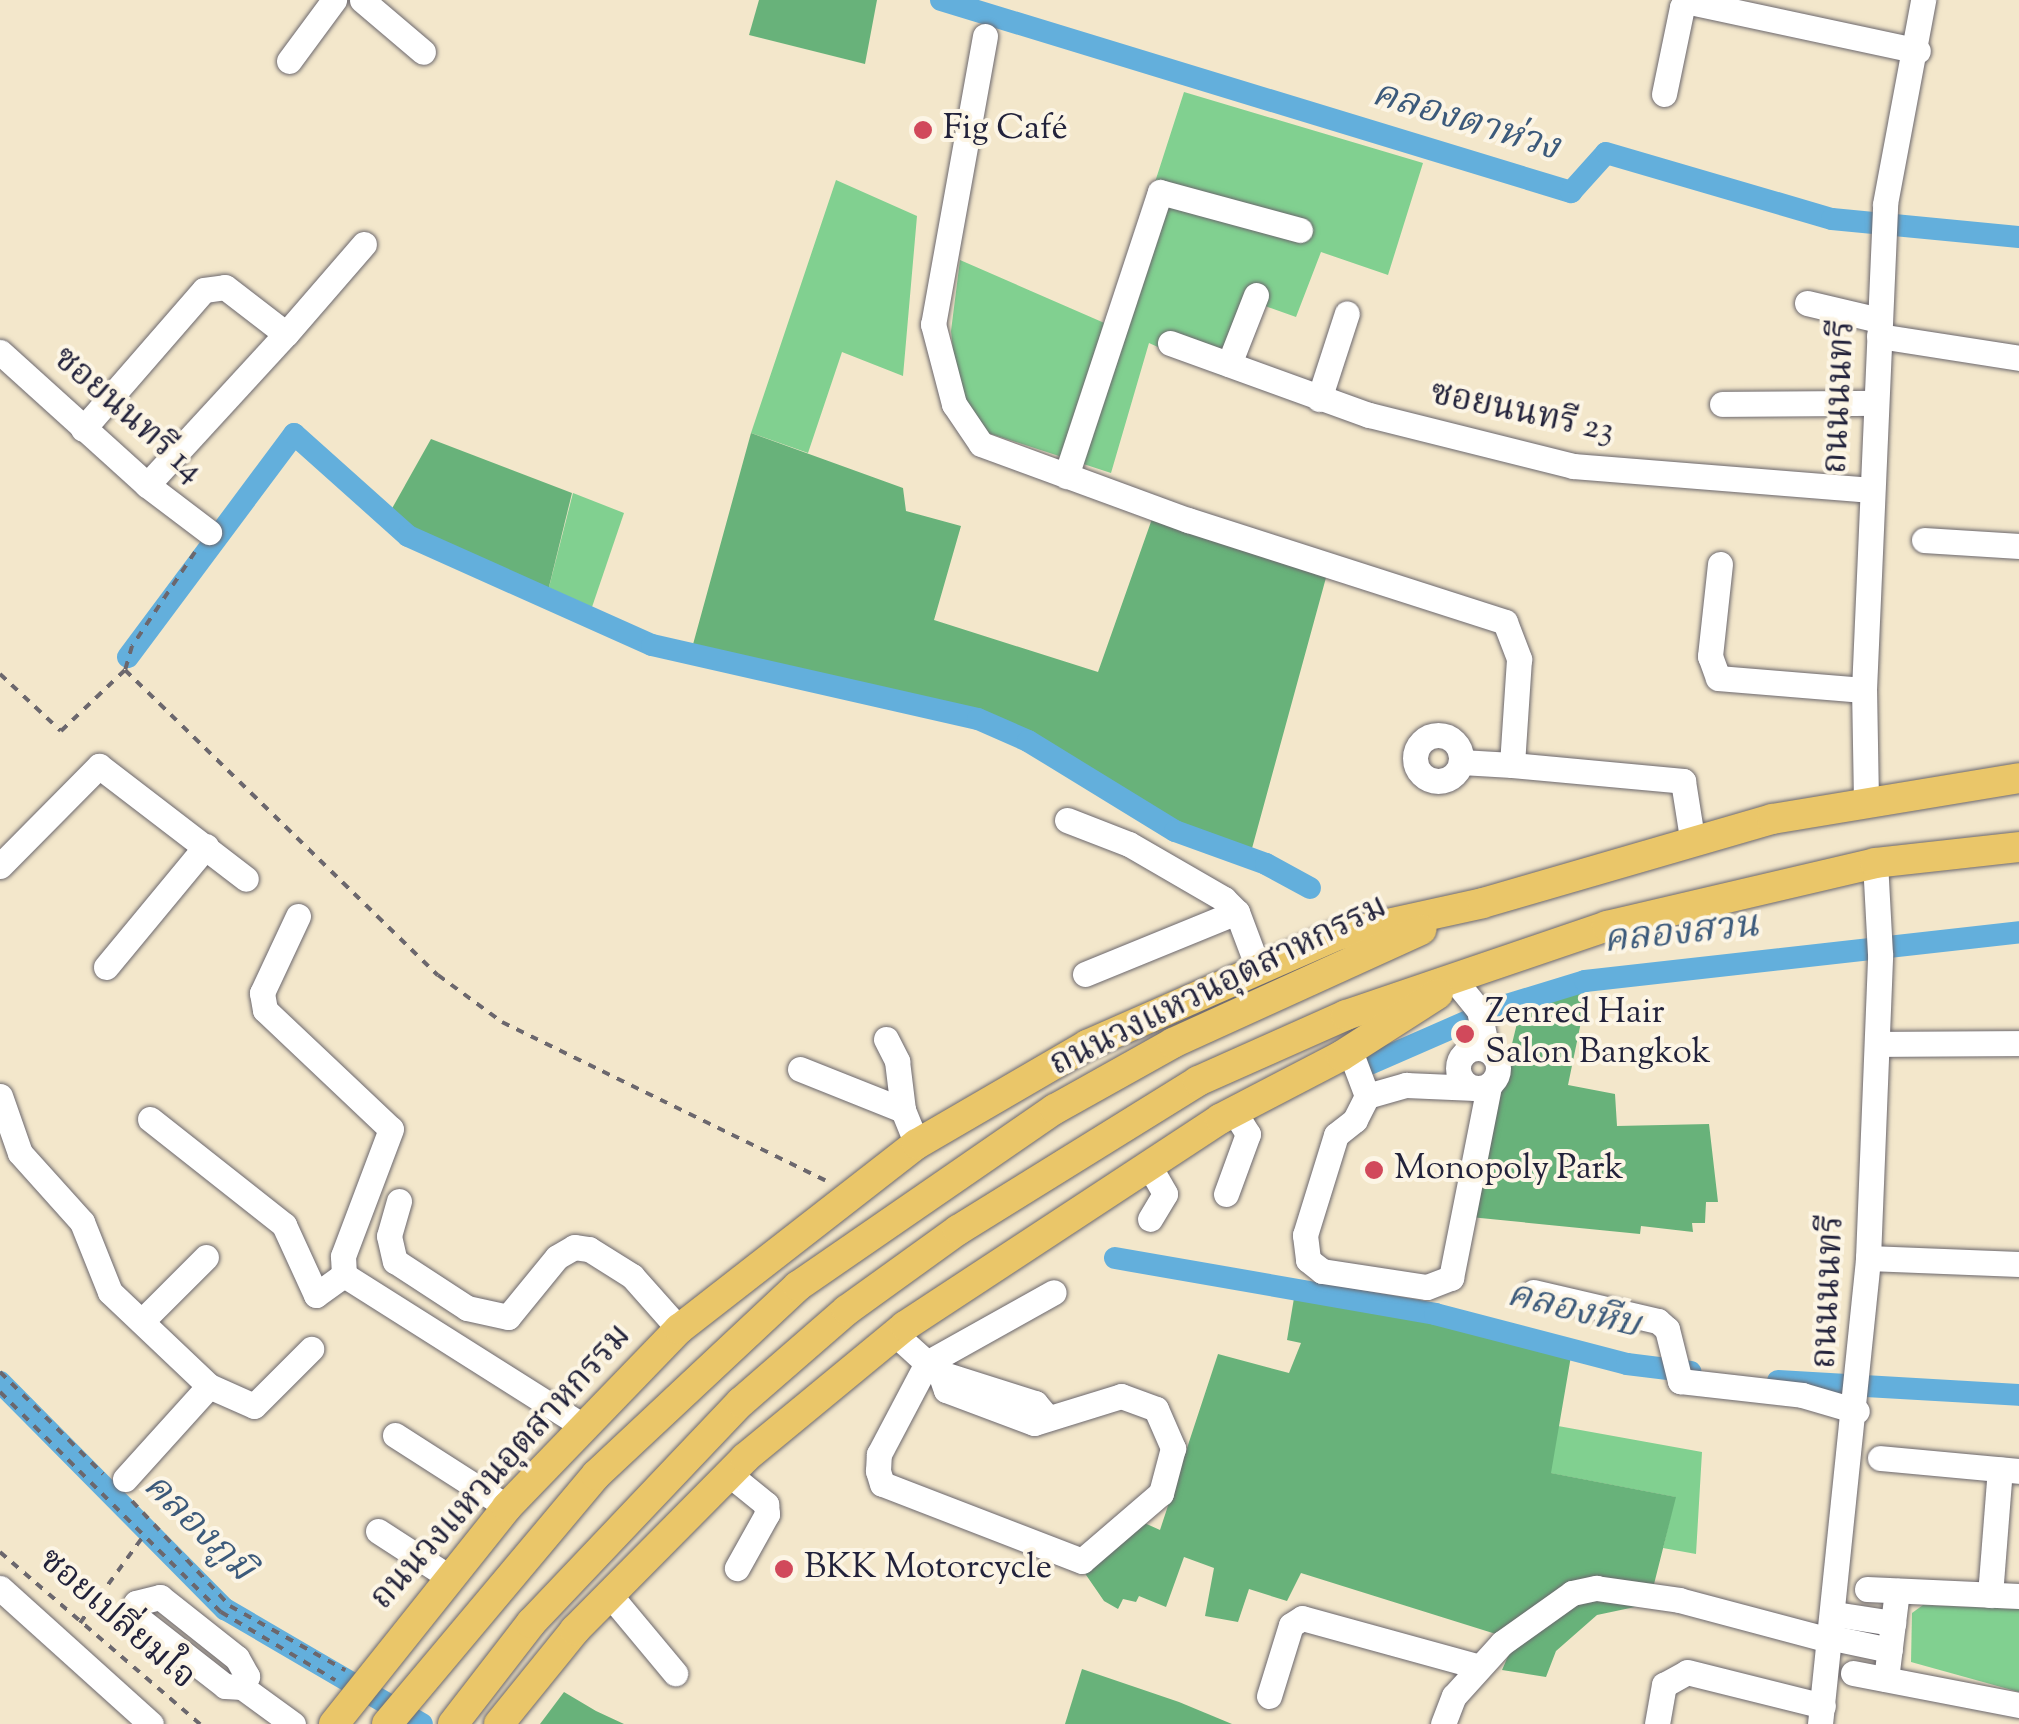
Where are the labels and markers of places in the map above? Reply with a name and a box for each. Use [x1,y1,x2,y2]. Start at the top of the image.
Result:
place label: Fig Café [943,109,1068,151]
marker: Fig Café [912,119,934,141]
place label: Zenred Hair Salon Bangkok [1485,993,1711,1075]
marker: Zenred Hair Salon Bangkok [1454,1023,1476,1045]
place label: Monopoly Park [1394,1149,1624,1191]
marker: Monopoly Park [1363,1159,1385,1181]
place label: BKK Motorcycle [804,1548,1052,1590]
marker: BKK Motorcycle [773,1558,795,1580]

